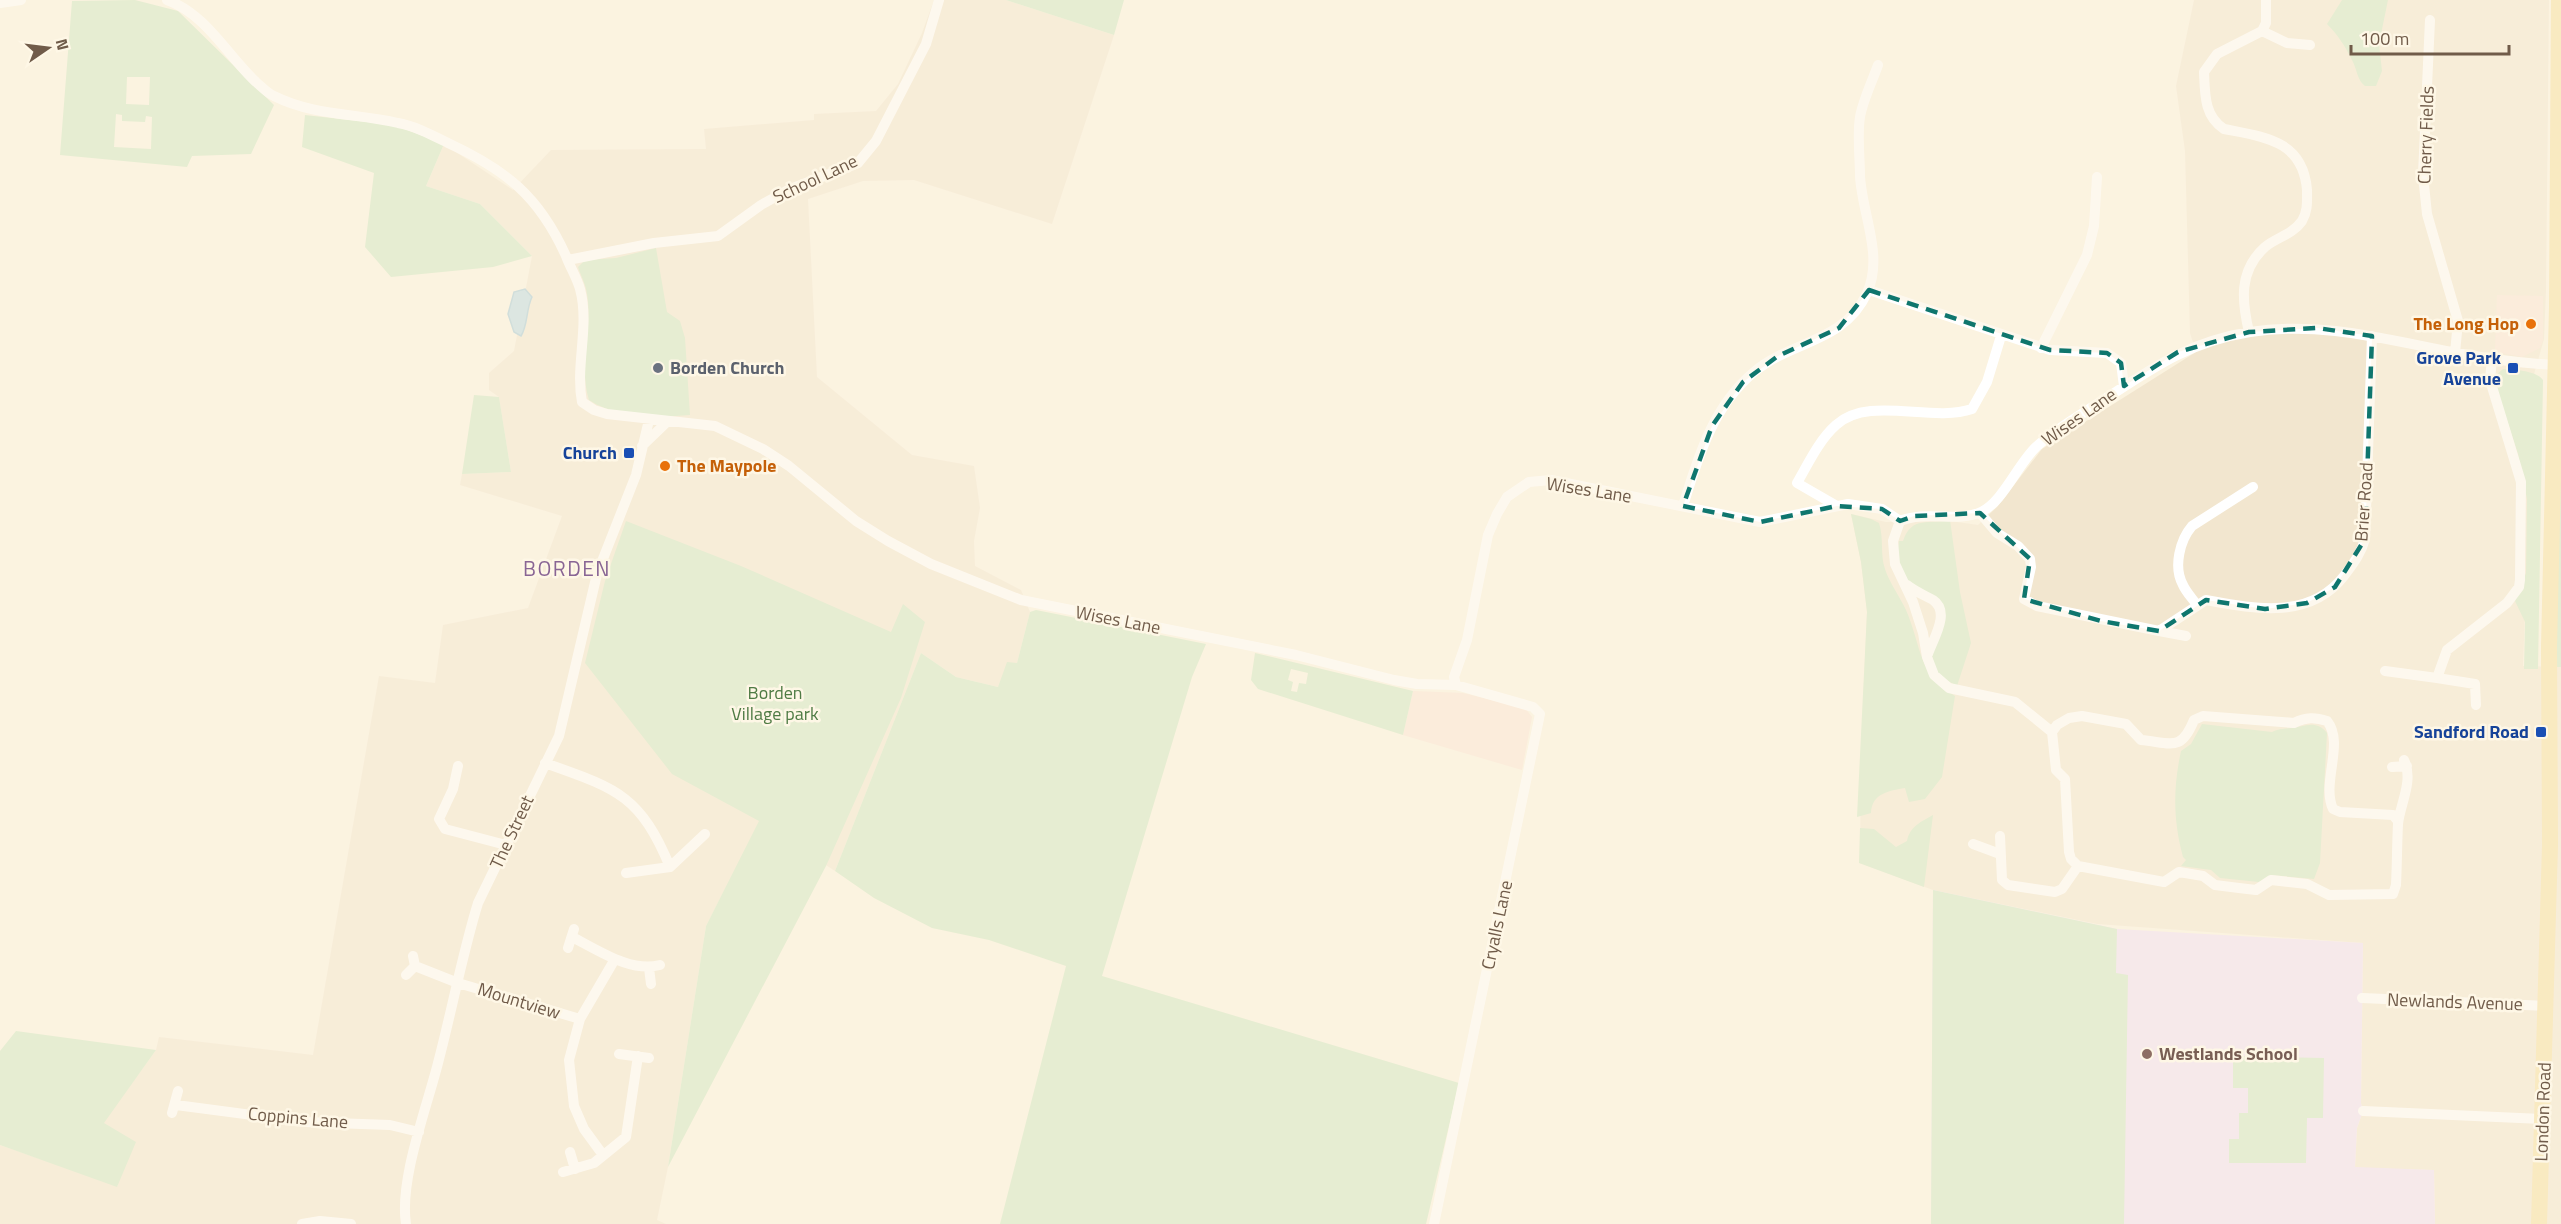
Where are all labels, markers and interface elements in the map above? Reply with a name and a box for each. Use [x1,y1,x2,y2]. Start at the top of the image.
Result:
north arrow [18,18,78,78]
scale bar [2351,18,2508,56]
text: 100 m [2360,25,2409,52]
text: N [50,36,76,53]
street label: Cherry Fields [2410,85,2441,185]
street label: School Lane [768,147,862,210]
place label: The Long Hop [2413,310,2519,337]
marker: The Long Hop [2524,317,2538,331]
place label: Grove Park Avenue [2416,344,2502,392]
place label: Borden Church [670,354,785,381]
marker: Borden Church [651,361,665,375]
marker: Grove Park Avenue [2506,361,2520,375]
street label: Wises Lane [2036,381,2122,452]
place label: Church [563,439,617,466]
marker: Church [622,446,636,460]
place label: The Maypole [677,452,777,479]
marker: The Maypole [658,459,672,473]
street label: Brier Road [2347,461,2380,543]
street label: Wises Lane [1544,469,1634,510]
district label: BORDEN [523,552,611,584]
street label: Wises Lane [1073,598,1163,641]
park label: Borden Village park [731,679,819,727]
place label: Sandford Road [2414,718,2529,745]
marker: Sandford Road [2534,725,2548,739]
street label: The Street [483,790,541,873]
street label: Cryalls Lane [1474,878,1519,972]
street label: Mountview [474,975,564,1026]
street label: Newlands Avenue [2387,986,2523,1017]
place label: Westlands School [2159,1040,2298,1067]
marker: Westlands School [2140,1047,2154,1061]
street label: London Road [2527,1062,2558,1162]
street label: Coppins Lane [247,1100,349,1135]

